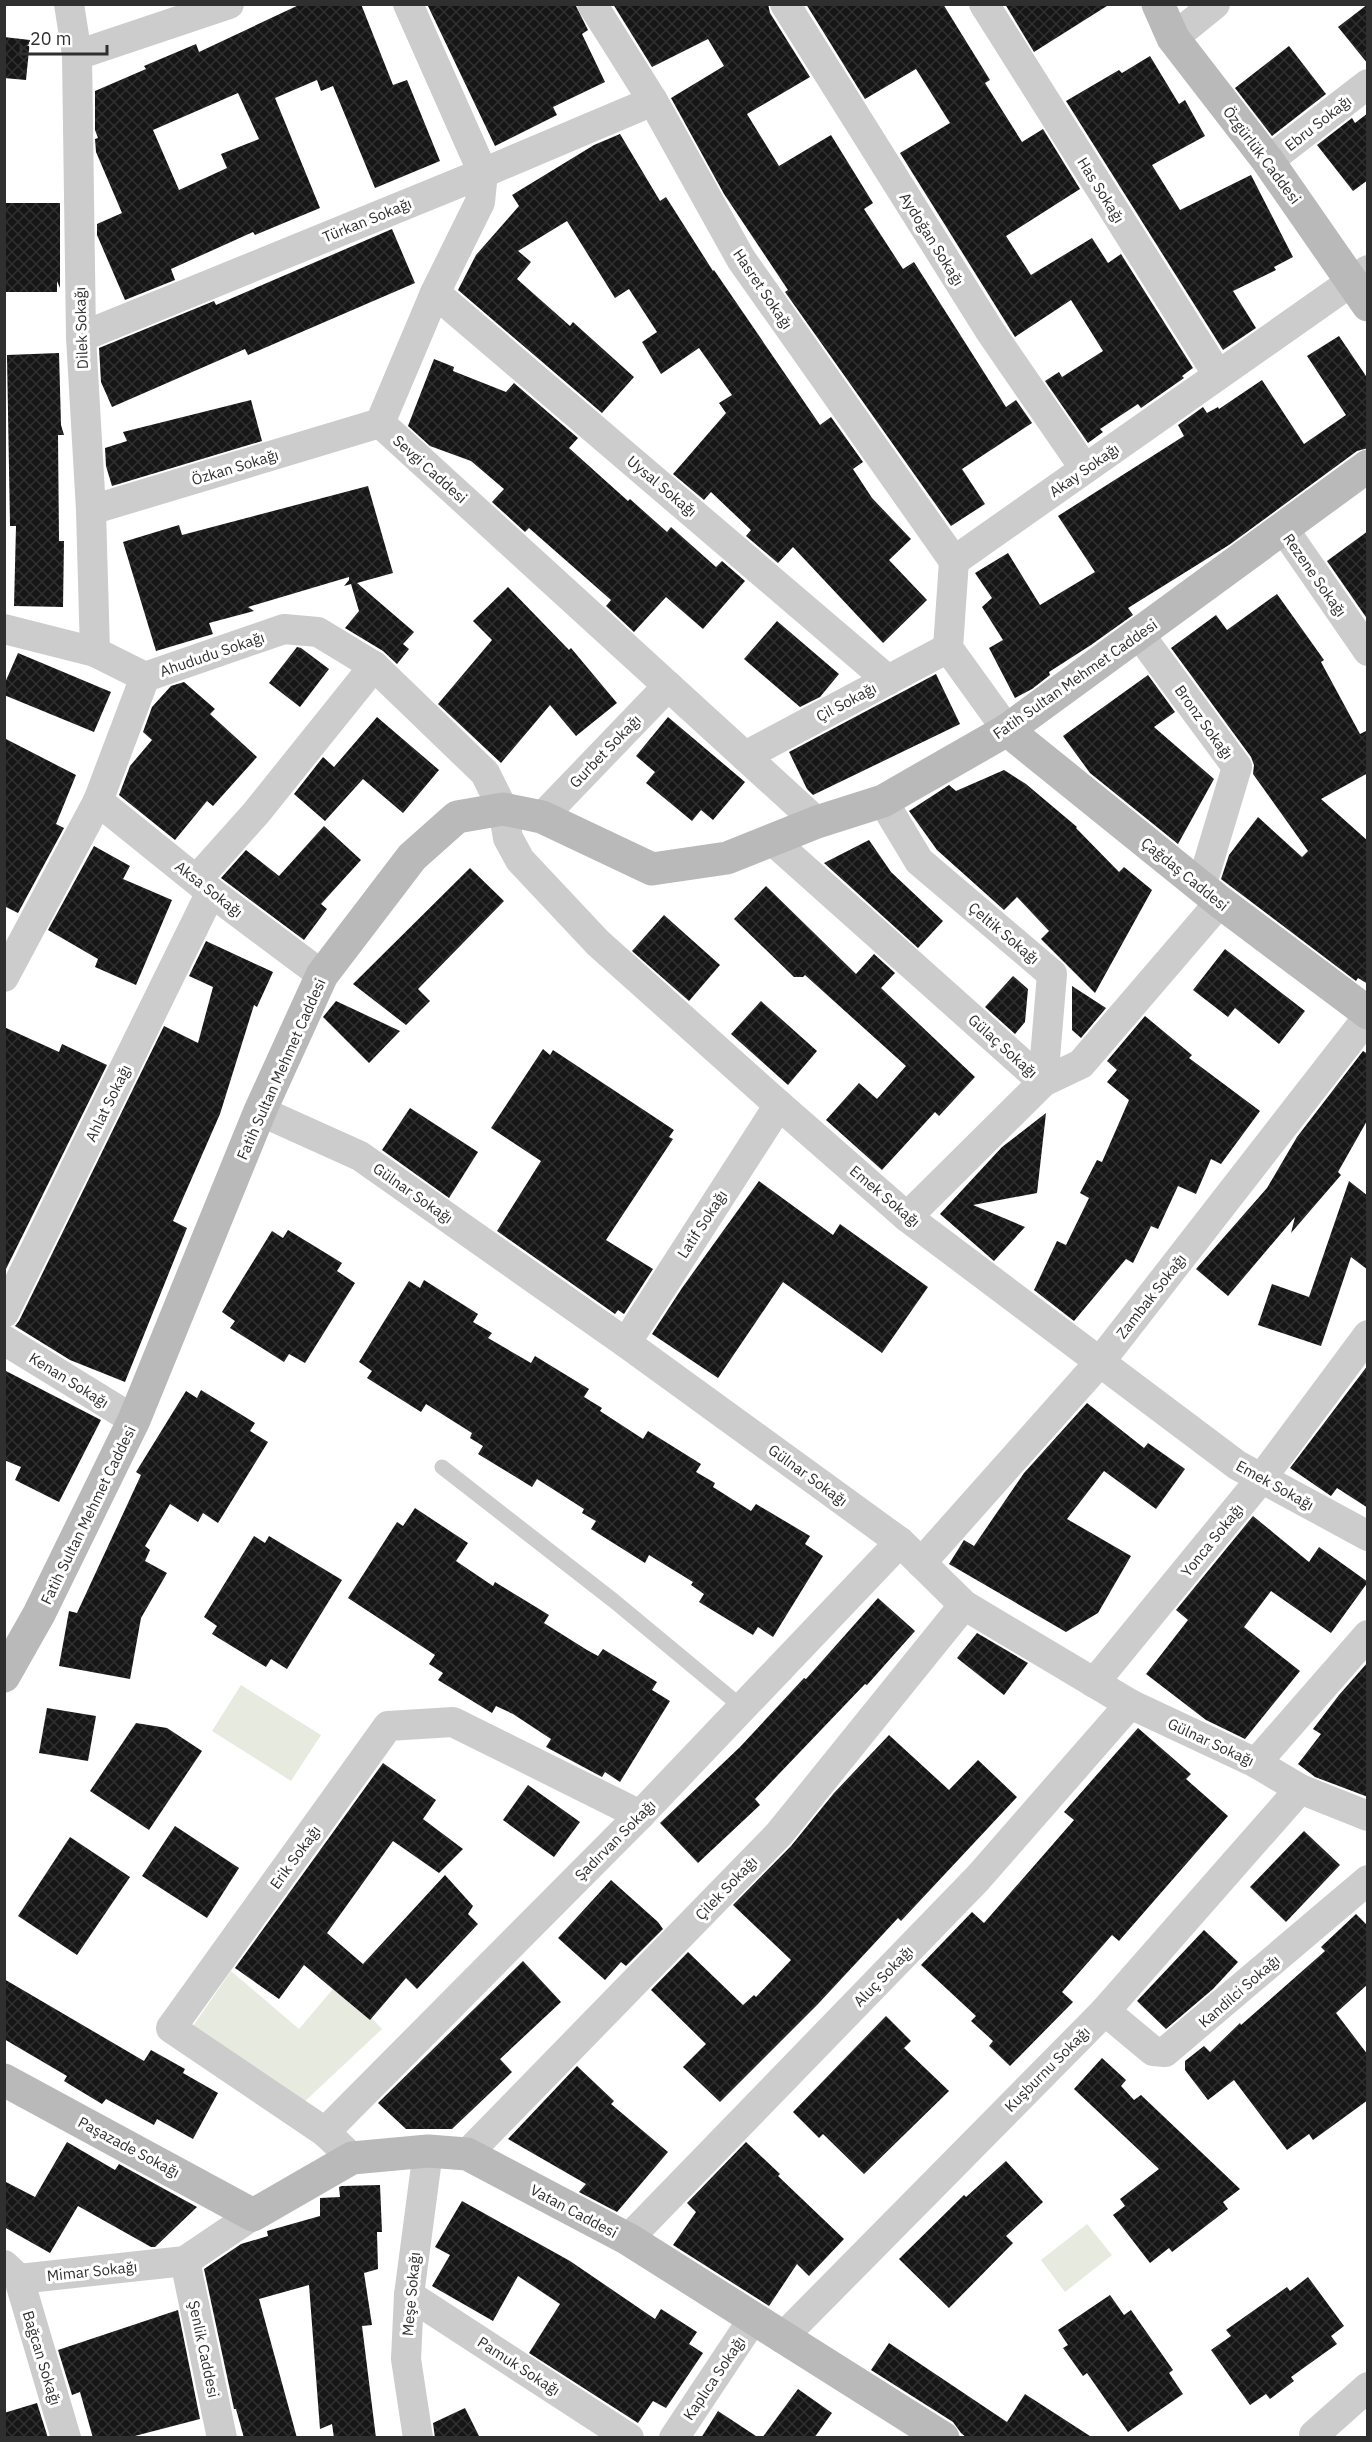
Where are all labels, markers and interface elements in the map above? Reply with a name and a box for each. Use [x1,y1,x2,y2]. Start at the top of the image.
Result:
scale bar [21,18,106,56]
text: 20 m [30,27,72,50]
street label: Ebru Sokağı [1281,91,1355,155]
street label: Özgürlük Caddesi [1219,102,1305,208]
street label: Has Sokağı [1073,154,1129,226]
street label: Aydoğan Sokağı [896,189,968,289]
street label: Türkan Sokağı [320,194,414,246]
street label: Hasret Sokağı [729,245,797,333]
street label: Dilek Sokağı [70,287,92,369]
street label: Sevgi Caddesi [389,431,471,507]
street label: Akay Sokağı [1045,439,1123,501]
street label: Özkan Sokağı [189,445,281,489]
street label: Uysal Sokağı [623,451,701,521]
street label: Rezene Sokağı [1279,530,1351,620]
street label: Fatih Sultan Mehmet Caddesi [989,615,1161,743]
street label: Ahududu Sokağı [157,627,267,681]
street label: Çil Sokağı [813,678,879,726]
street label: Bronz Sokağı [1171,681,1237,763]
street label: Gurbet Sokağı [565,710,645,792]
street label: Çağdaş Caddesi [1138,833,1232,915]
street label: Aksa Sokağı [171,857,247,921]
street label: Çeltik Sokağı [965,898,1043,968]
street label: Fatih Sultan Mehmet Caddesi [232,975,330,1163]
street label: Gülaç Sokağı [964,1010,1042,1082]
street label: Ahlat Sokağı [81,1061,135,1145]
street label: Gülnar Sokağı [369,1158,457,1228]
street label: Emek Sokağı [846,1161,924,1231]
street label: Latif Sokağı [673,1186,731,1262]
street label: Zambak Sokağı [1112,1250,1190,1342]
street label: Kenan Sokağı [26,1348,112,1412]
street label: Fatih Sultan Mehmet Caddesi [36,1423,140,1607]
street label: Gülnar Sokağı [765,1440,851,1510]
street label: Emek Sokağı [1233,1456,1317,1514]
street label: Yonca Sokağı [1177,1499,1247,1581]
street label: Gülnar Sokağı [1165,1714,1257,1770]
street label: Şadırvan Sokağı [571,1796,659,1884]
street label: Erik Sokağı [266,1821,324,1893]
street label: Çilek Sokağı [691,1852,761,1924]
street label: Aluç Sokağı [849,1941,917,2011]
street label: Kandilci Sokağı [1194,1950,1284,2032]
street label: Kuşburnu Sokağı [1000,2022,1094,2116]
street label: Paşazade Sokağı [75,2112,183,2182]
street label: Vatan Caddesi [527,2180,621,2242]
street label: Meşe Sokağı [398,2251,424,2337]
street label: Mimar Sokağı [46,2257,138,2285]
street label: Şenlik Caddesi [184,2299,224,2399]
street label: Bağcan Sokağı [19,2308,65,2408]
street label: Pamuk Sokağı [474,2332,564,2400]
street label: Kaplıca Sokağı [679,2332,749,2424]

